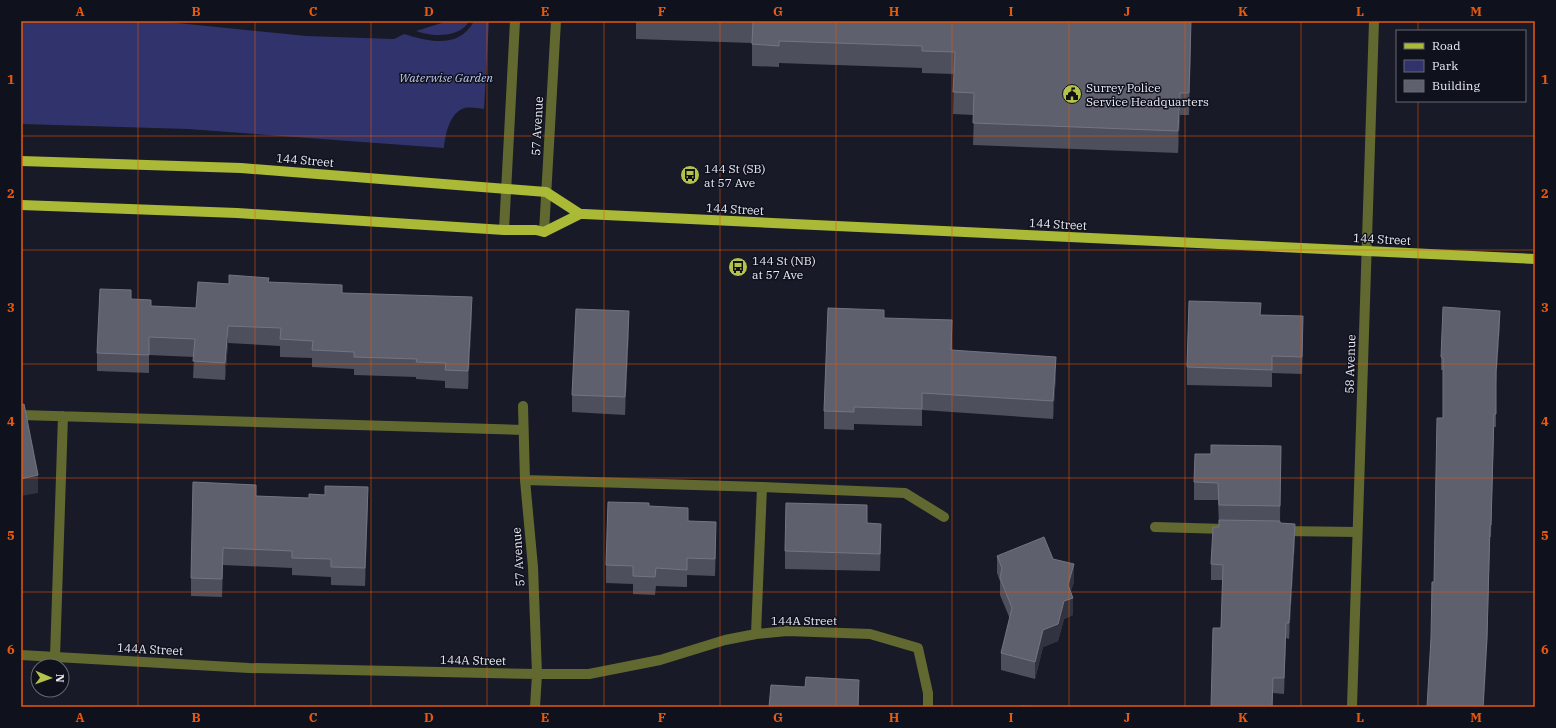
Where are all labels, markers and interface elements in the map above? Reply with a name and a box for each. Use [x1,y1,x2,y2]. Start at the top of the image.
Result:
text: A [75,3,85,20]
text: B [191,3,201,20]
text: C [309,3,318,20]
text: D [424,3,434,20]
text: E [541,3,549,20]
text: F [658,3,666,20]
text: G [773,3,783,20]
text: H [889,3,900,20]
text: I [1009,3,1014,20]
text: J [1124,3,1131,20]
text: K [1238,3,1248,20]
text: L [1356,3,1364,20]
text: M [1470,3,1482,20]
legend [1396,30,1526,102]
text: Road [1432,38,1461,53]
text: Park [1432,58,1458,73]
park label: Waterwise Garden [399,70,493,85]
text: 1 [7,71,15,88]
text: 1 [1541,71,1549,88]
text: Building [1432,78,1480,93]
place label: Surrey Police Service Headquarters [1086,80,1209,109]
public building icon: Surrey Police Service Headquarters [1061,83,1083,105]
street label: 57 Avenue [528,96,546,156]
street label: 144 Street [275,150,335,170]
place label: 144 St (SB) at 57 Ave [704,161,766,190]
bus stop icon: 144 St (SB) at 57 Ave [679,164,701,186]
text: 2 [7,185,15,202]
text: 2 [1541,185,1549,202]
street label: 144 Street [706,200,764,218]
street label: 144 Street [1029,215,1087,233]
street label: 144 Street [1353,230,1411,248]
place label: 144 St (NB) at 57 Ave [752,253,816,282]
bus stop icon: 144 St (NB) at 57 Ave [727,256,749,278]
text: 3 [7,299,15,316]
text: 3 [1541,299,1549,316]
street label: 58 Avenue [1341,334,1359,394]
text: 4 [7,413,15,430]
text: 4 [1541,413,1549,430]
text: 5 [7,527,15,544]
street label: 57 Avenue [508,527,528,587]
text: 5 [1541,527,1549,544]
street label: 144A Street [771,613,837,628]
street label: 144A Street [116,640,184,658]
text: 6 [7,641,15,658]
text: 6 [1541,641,1549,658]
street label: 144A Street [440,652,506,668]
north arrow [30,658,70,698]
text: N [53,674,67,683]
text: A [75,709,85,726]
text: B [191,709,201,726]
text: C [309,709,318,726]
text: D [424,709,434,726]
text: E [541,709,549,726]
text: F [658,709,666,726]
text: G [773,709,783,726]
text: H [889,709,900,726]
text: I [1009,709,1014,726]
text: J [1124,709,1131,726]
text: K [1238,709,1248,726]
text: L [1356,709,1364,726]
text: M [1470,709,1482,726]

